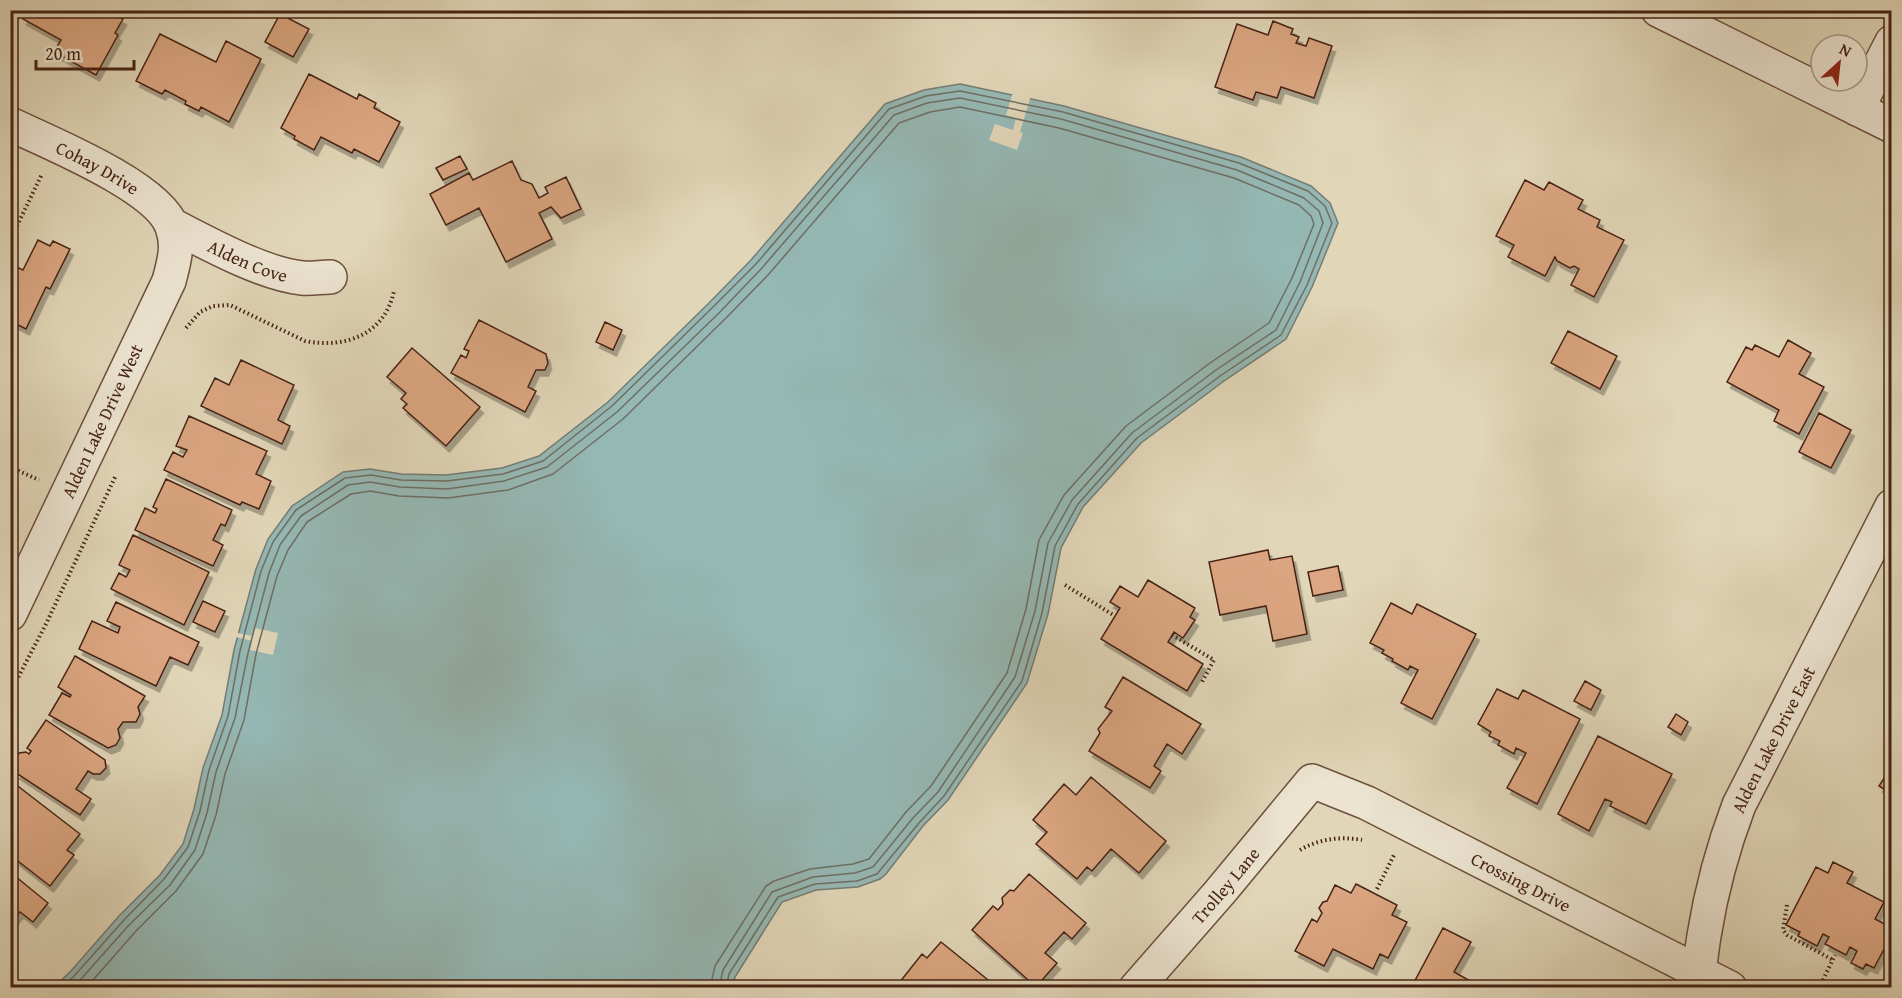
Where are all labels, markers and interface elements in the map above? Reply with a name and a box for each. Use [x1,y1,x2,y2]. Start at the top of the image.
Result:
scale bar [36,33,134,71]
north arrow [1809,33,1869,93]
text: N [1836,37,1856,63]
text: 20 m [45,40,81,67]
street label: Cohay Drive [52,134,145,201]
street label: Alden Cove [203,232,291,289]
street label: Alden Lake Drive West [54,339,150,503]
street label: Alden Lake Drive East [1724,661,1822,817]
street label: Trolley Lane [1185,841,1266,930]
street label: Crossing Drive [1466,845,1576,918]

